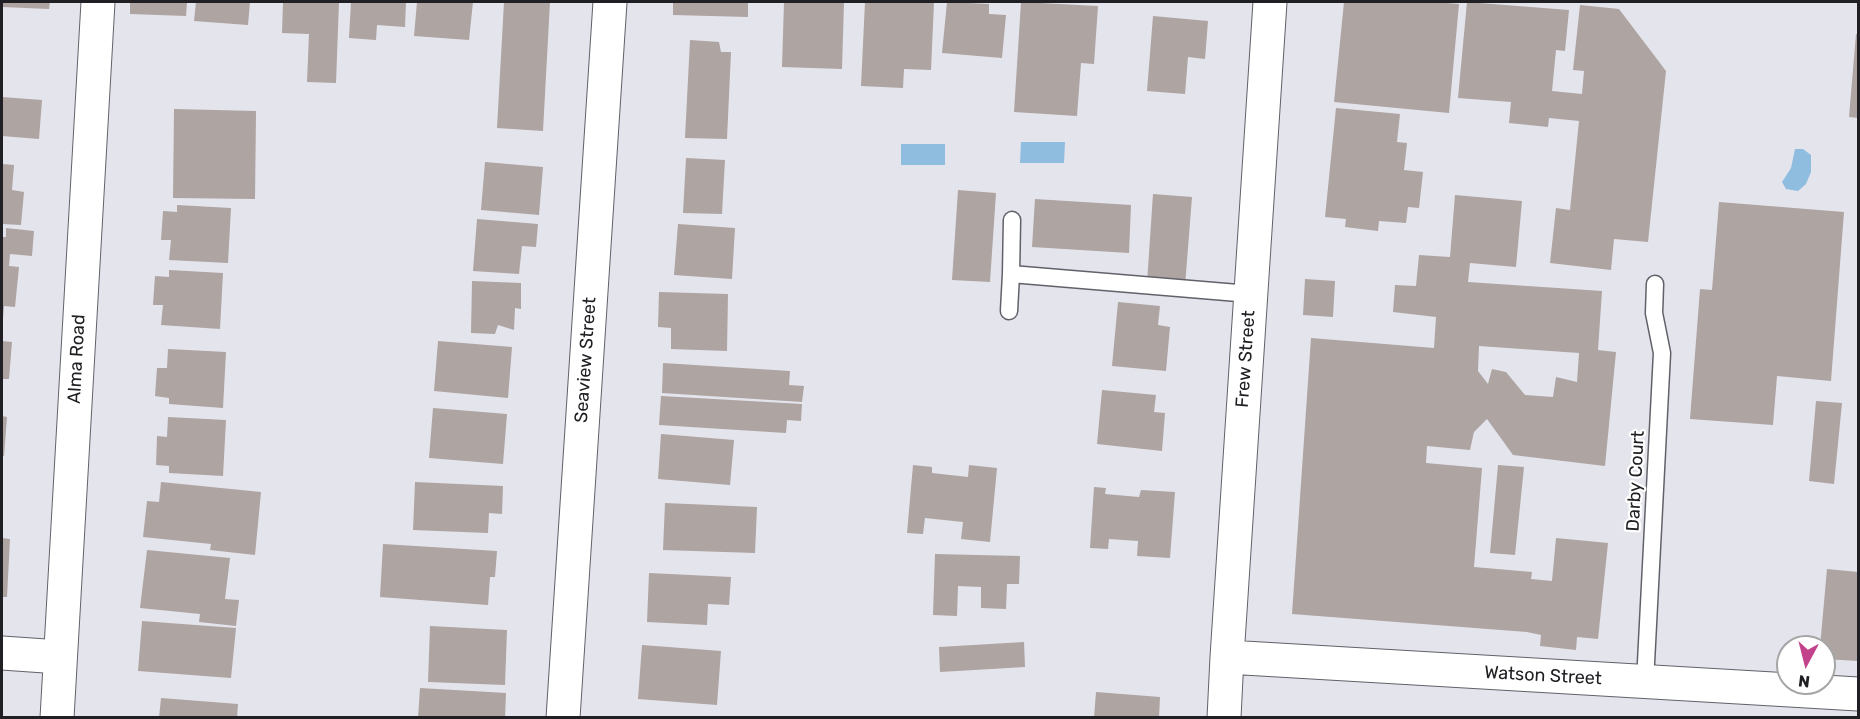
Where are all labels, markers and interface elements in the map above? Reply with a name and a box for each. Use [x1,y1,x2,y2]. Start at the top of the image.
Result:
street label: Seaview Street [571,296,601,424]
street label: Frew Street [1232,310,1260,408]
street label: Alma Road [64,314,90,404]
street label: Darby Court [1623,430,1649,532]
north arrow [1776,635,1836,695]
street label: Watson Street [1484,662,1602,690]
text: N [1797,671,1811,692]

